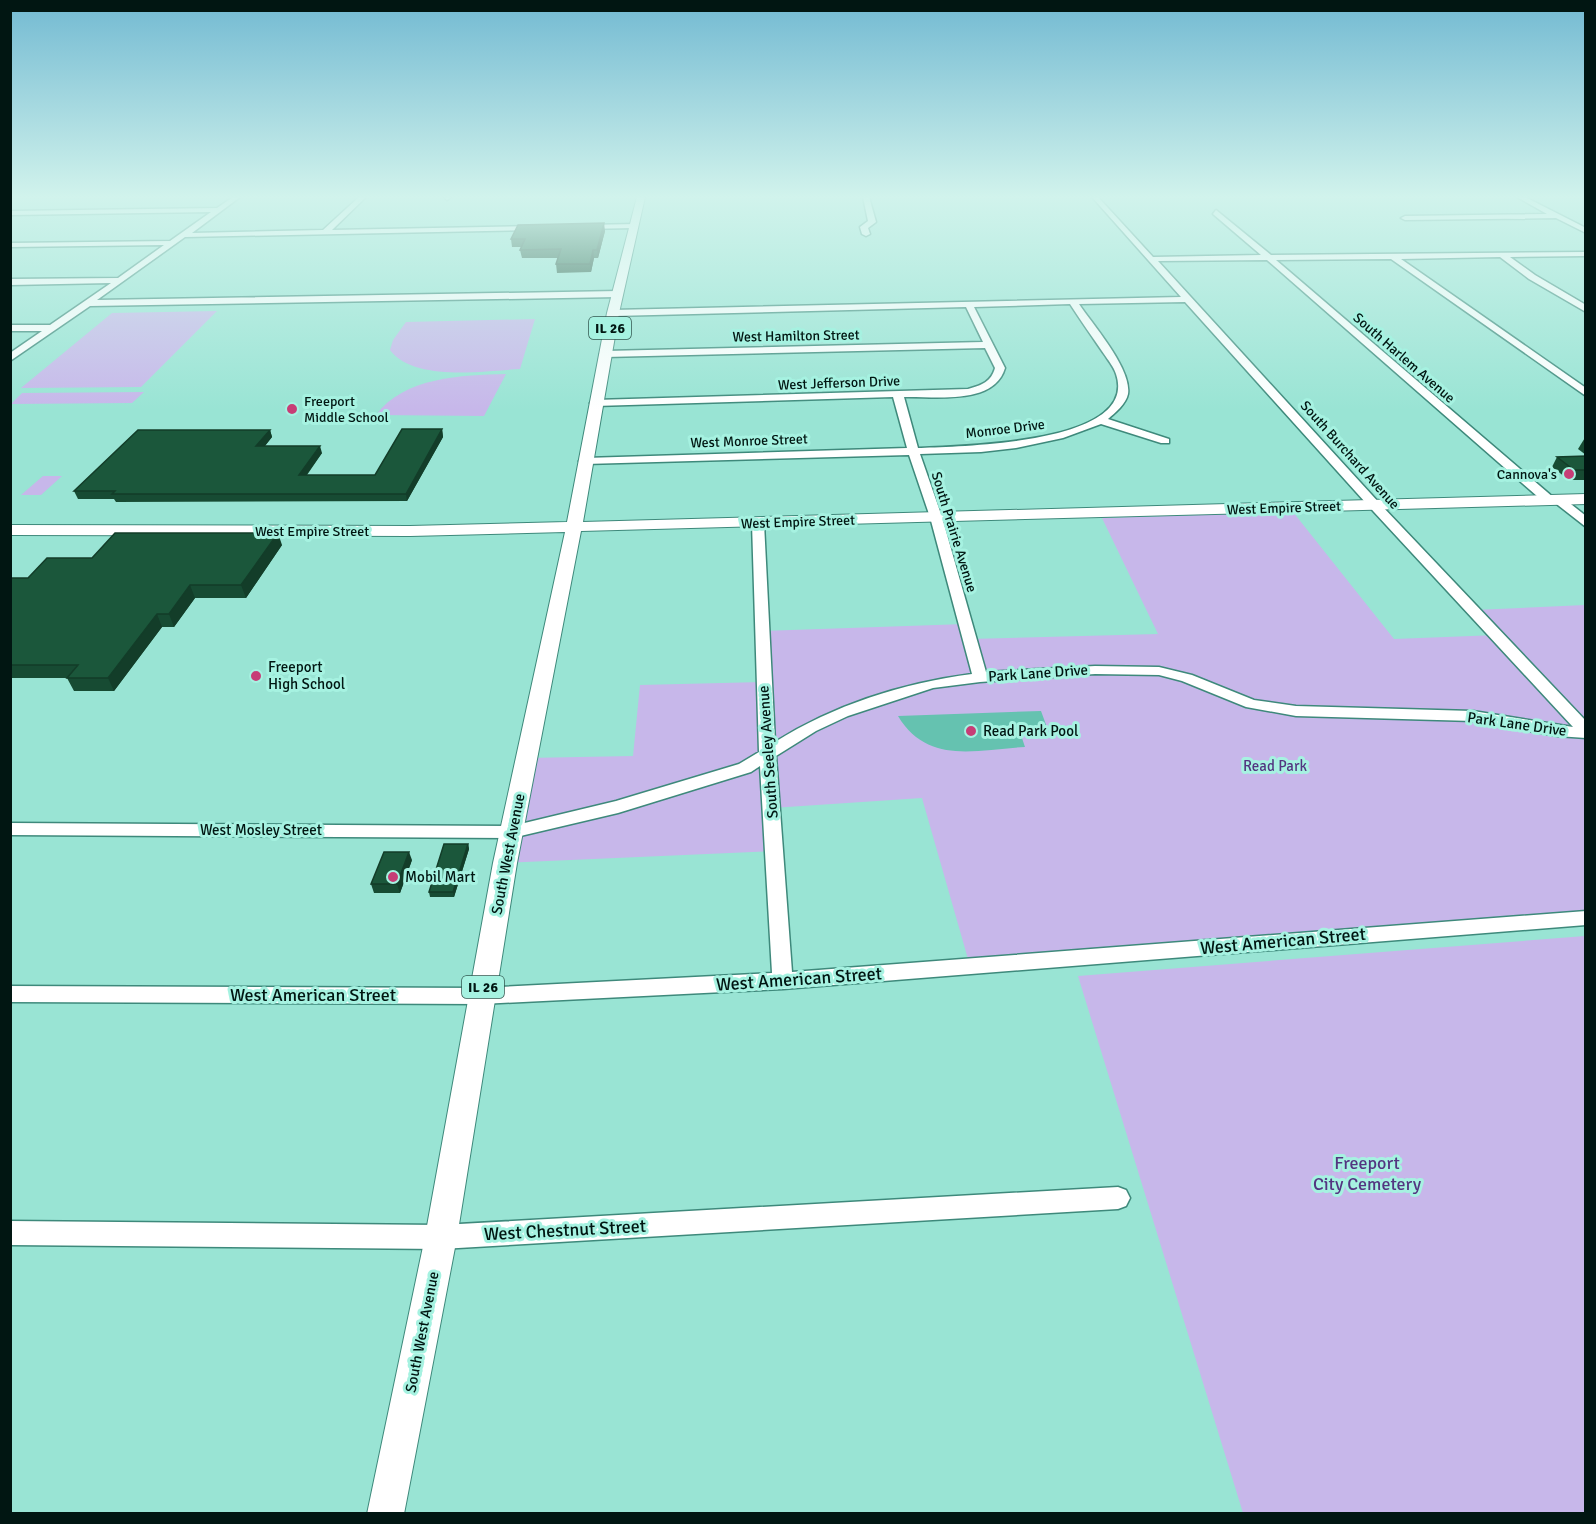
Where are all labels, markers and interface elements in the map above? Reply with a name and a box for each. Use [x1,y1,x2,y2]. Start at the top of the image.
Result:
street label: South Harlem Avenue [1350,309,1458,407]
road number: IL 26 [589,317,631,339]
street label: West Hamilton Street [732,326,860,346]
street label: West Jefferson Drive [778,372,900,394]
place label: Freeport Middle School [304,393,389,426]
street label: South Burchard Avenue [1297,397,1403,513]
marker: Freeport Middle School [285,402,299,416]
street label: Monroe Drive [964,416,1046,442]
street label: West Monroe Street [690,430,808,452]
place label: Cannova's [1497,466,1557,483]
marker: Cannova's [1562,467,1576,481]
street label: South Prairie Avenue [928,470,980,594]
street label: West Empire Street [1227,498,1341,518]
street label: West Empire Street [741,512,855,532]
street label: West Empire Street [255,523,369,540]
place label: Freeport High School [268,658,345,693]
street label: Park Lane Drive [988,661,1088,685]
marker: Freeport High School [249,669,263,683]
street label: South Seeley Avenue [754,685,782,819]
street label: Park Lane Drive [1466,708,1568,740]
place label: Read Park Pool [983,722,1078,740]
marker: Read Park Pool [964,724,978,738]
park label: Read Park [1243,757,1307,775]
street label: South West Avenue [487,792,529,916]
street label: West Mosley Street [200,821,322,839]
place label: Mobil Mart [405,868,475,886]
marker: Mobil Mart [386,870,400,884]
street label: West American Street [1199,923,1367,959]
street label: West American Street [715,962,883,996]
road number: IL 26 [462,976,504,998]
street label: West American Street [230,984,396,1006]
park label: Freeport City Cemetery [1313,1152,1422,1195]
street label: West Chestnut Street [483,1215,647,1245]
street label: South West Avenue [401,1270,443,1394]

